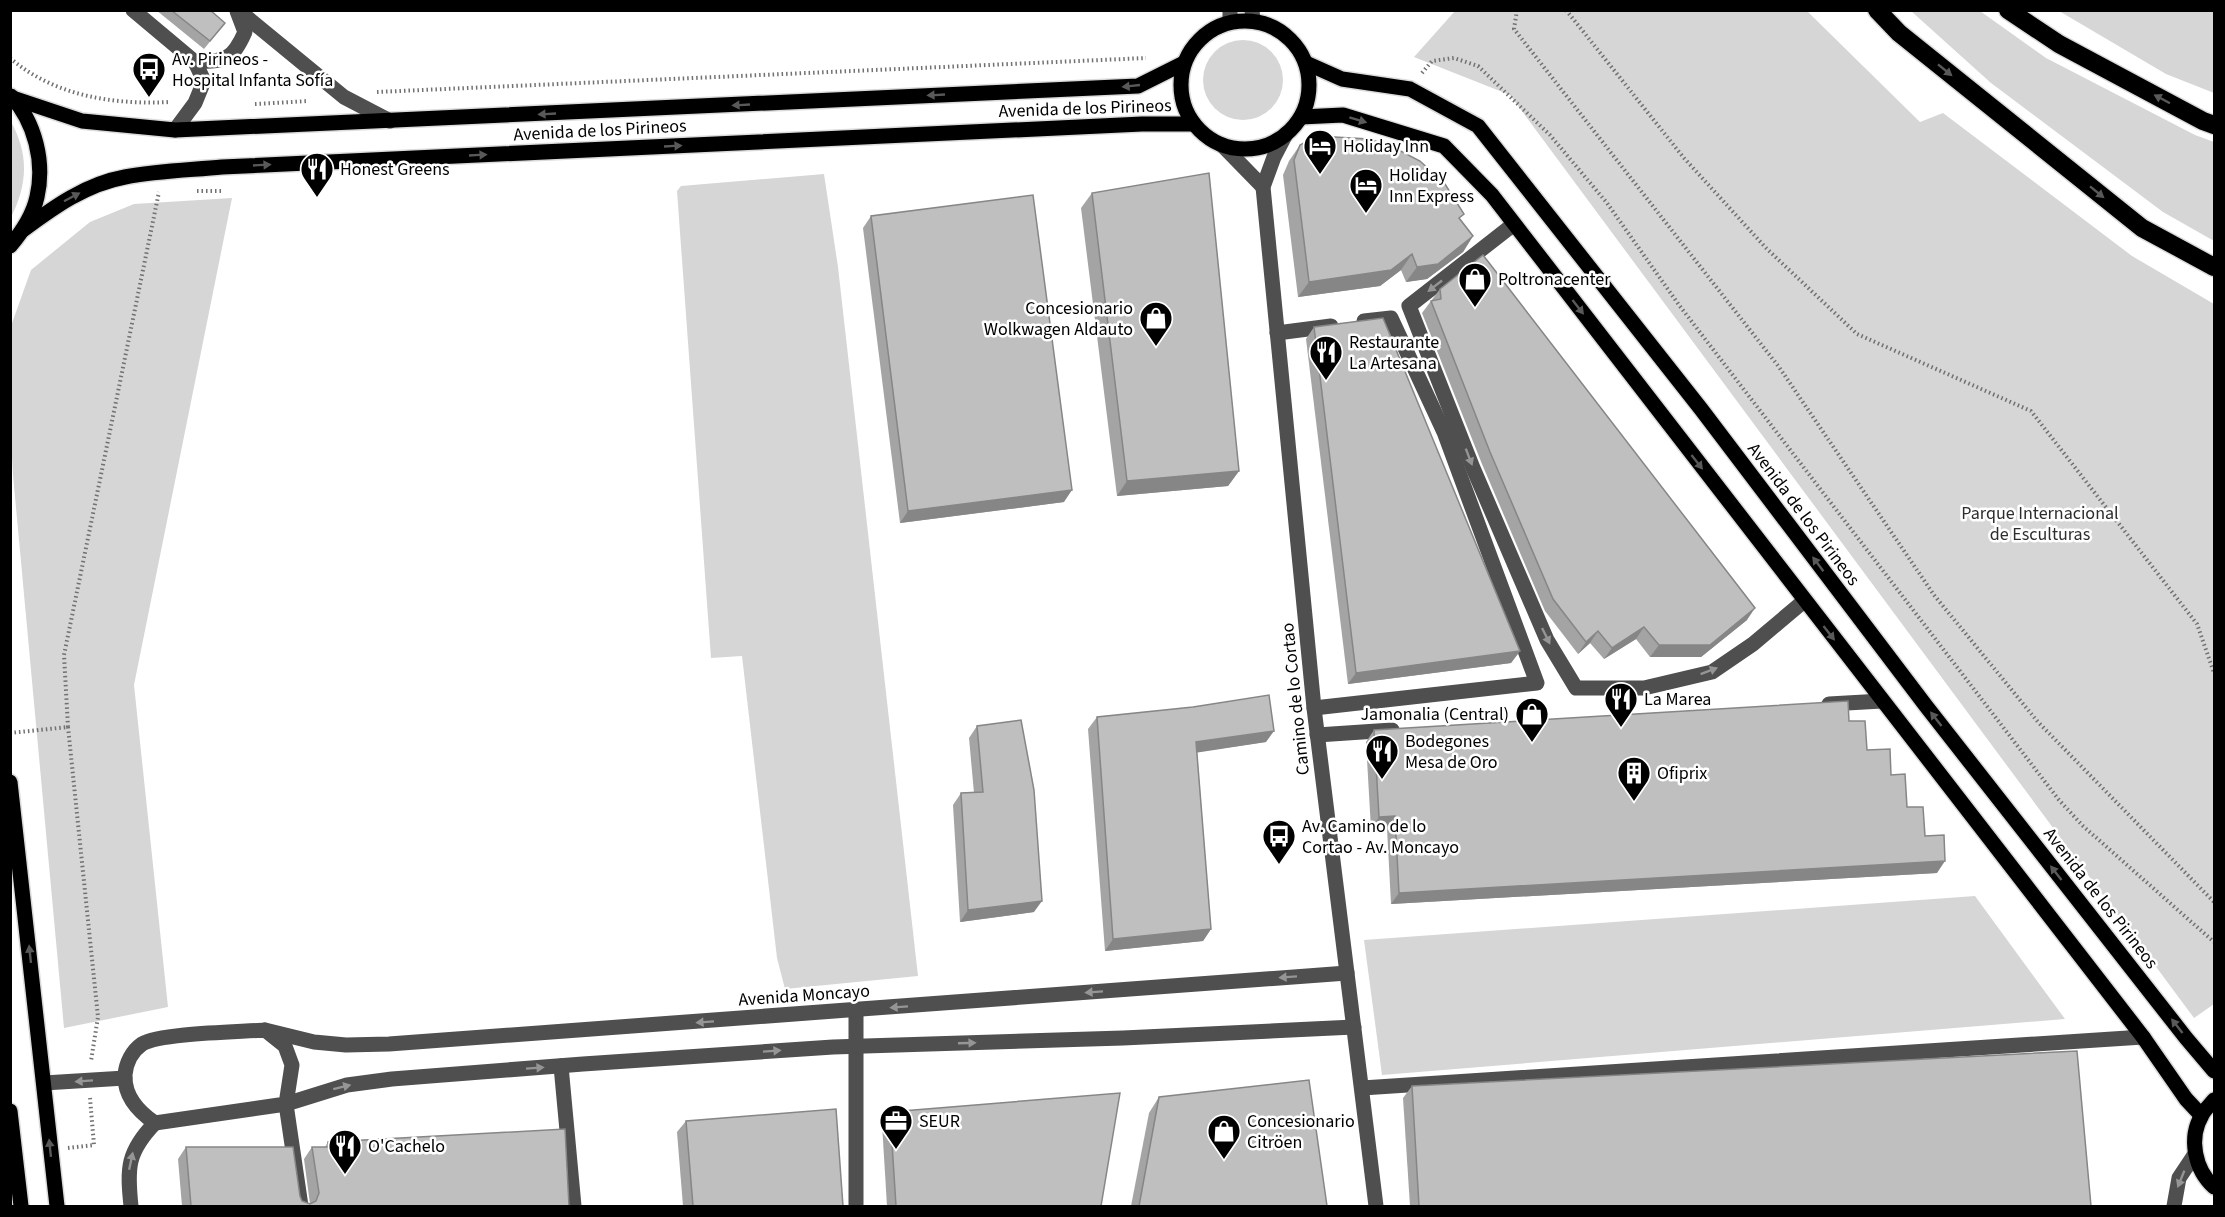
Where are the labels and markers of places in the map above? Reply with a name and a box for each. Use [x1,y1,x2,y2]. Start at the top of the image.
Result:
place label: Av. Pirineos - Hospital Infanta Sofía [172,47,333,93]
bus stop icon: Av. Pirineos - Hospital Infanta Sofía [131,51,167,98]
hotel icon: Holiday Inn [1302,128,1338,175]
place label: Holiday Inn [1343,134,1429,159]
restaurant icon: Honest Greens [299,151,335,198]
place label: Honest Greens [340,157,450,182]
place label: Holiday Inn Express [1389,163,1474,209]
hotel icon: Holiday Inn Express [1348,167,1384,214]
shop icon: Poltronacenter [1457,261,1493,308]
place label: Poltronacenter [1498,267,1611,292]
place label: Concesionario Wolkwagen Aldauto [984,296,1133,342]
shop icon: Concesionario Wolkwagen Aldauto [1138,300,1174,347]
place label: Restaurante La Artesana [1349,330,1439,376]
restaurant icon: Restaurante La Artesana [1308,334,1344,381]
restaurant icon: La Marea [1603,681,1639,728]
place label: La Marea [1644,687,1711,712]
shop icon: Jamonalia (Central) [1514,696,1550,743]
place label: Jamonalia (Central) [1360,702,1509,727]
place label: Bodegones Mesa de Oro [1405,729,1498,775]
restaurant icon: Bodegones Mesa de Oro [1364,733,1400,780]
building icon: Ofiprix [1616,755,1652,802]
place label: Ofiprix [1657,761,1707,786]
place label: Av. Camino de lo Cortao - Av. Moncayo [1302,814,1459,860]
bus stop icon: Av. Camino de lo Cortao - Av. Moncayo [1261,818,1297,865]
office icon: SEUR [878,1103,914,1150]
place label: SEUR [919,1109,960,1134]
place label: Concesionario Citröen [1247,1109,1355,1155]
shop icon: Concesionario Citröen [1206,1113,1242,1160]
restaurant icon: O'Cachelo [327,1128,363,1175]
place label: O'Cachelo [368,1134,445,1159]

